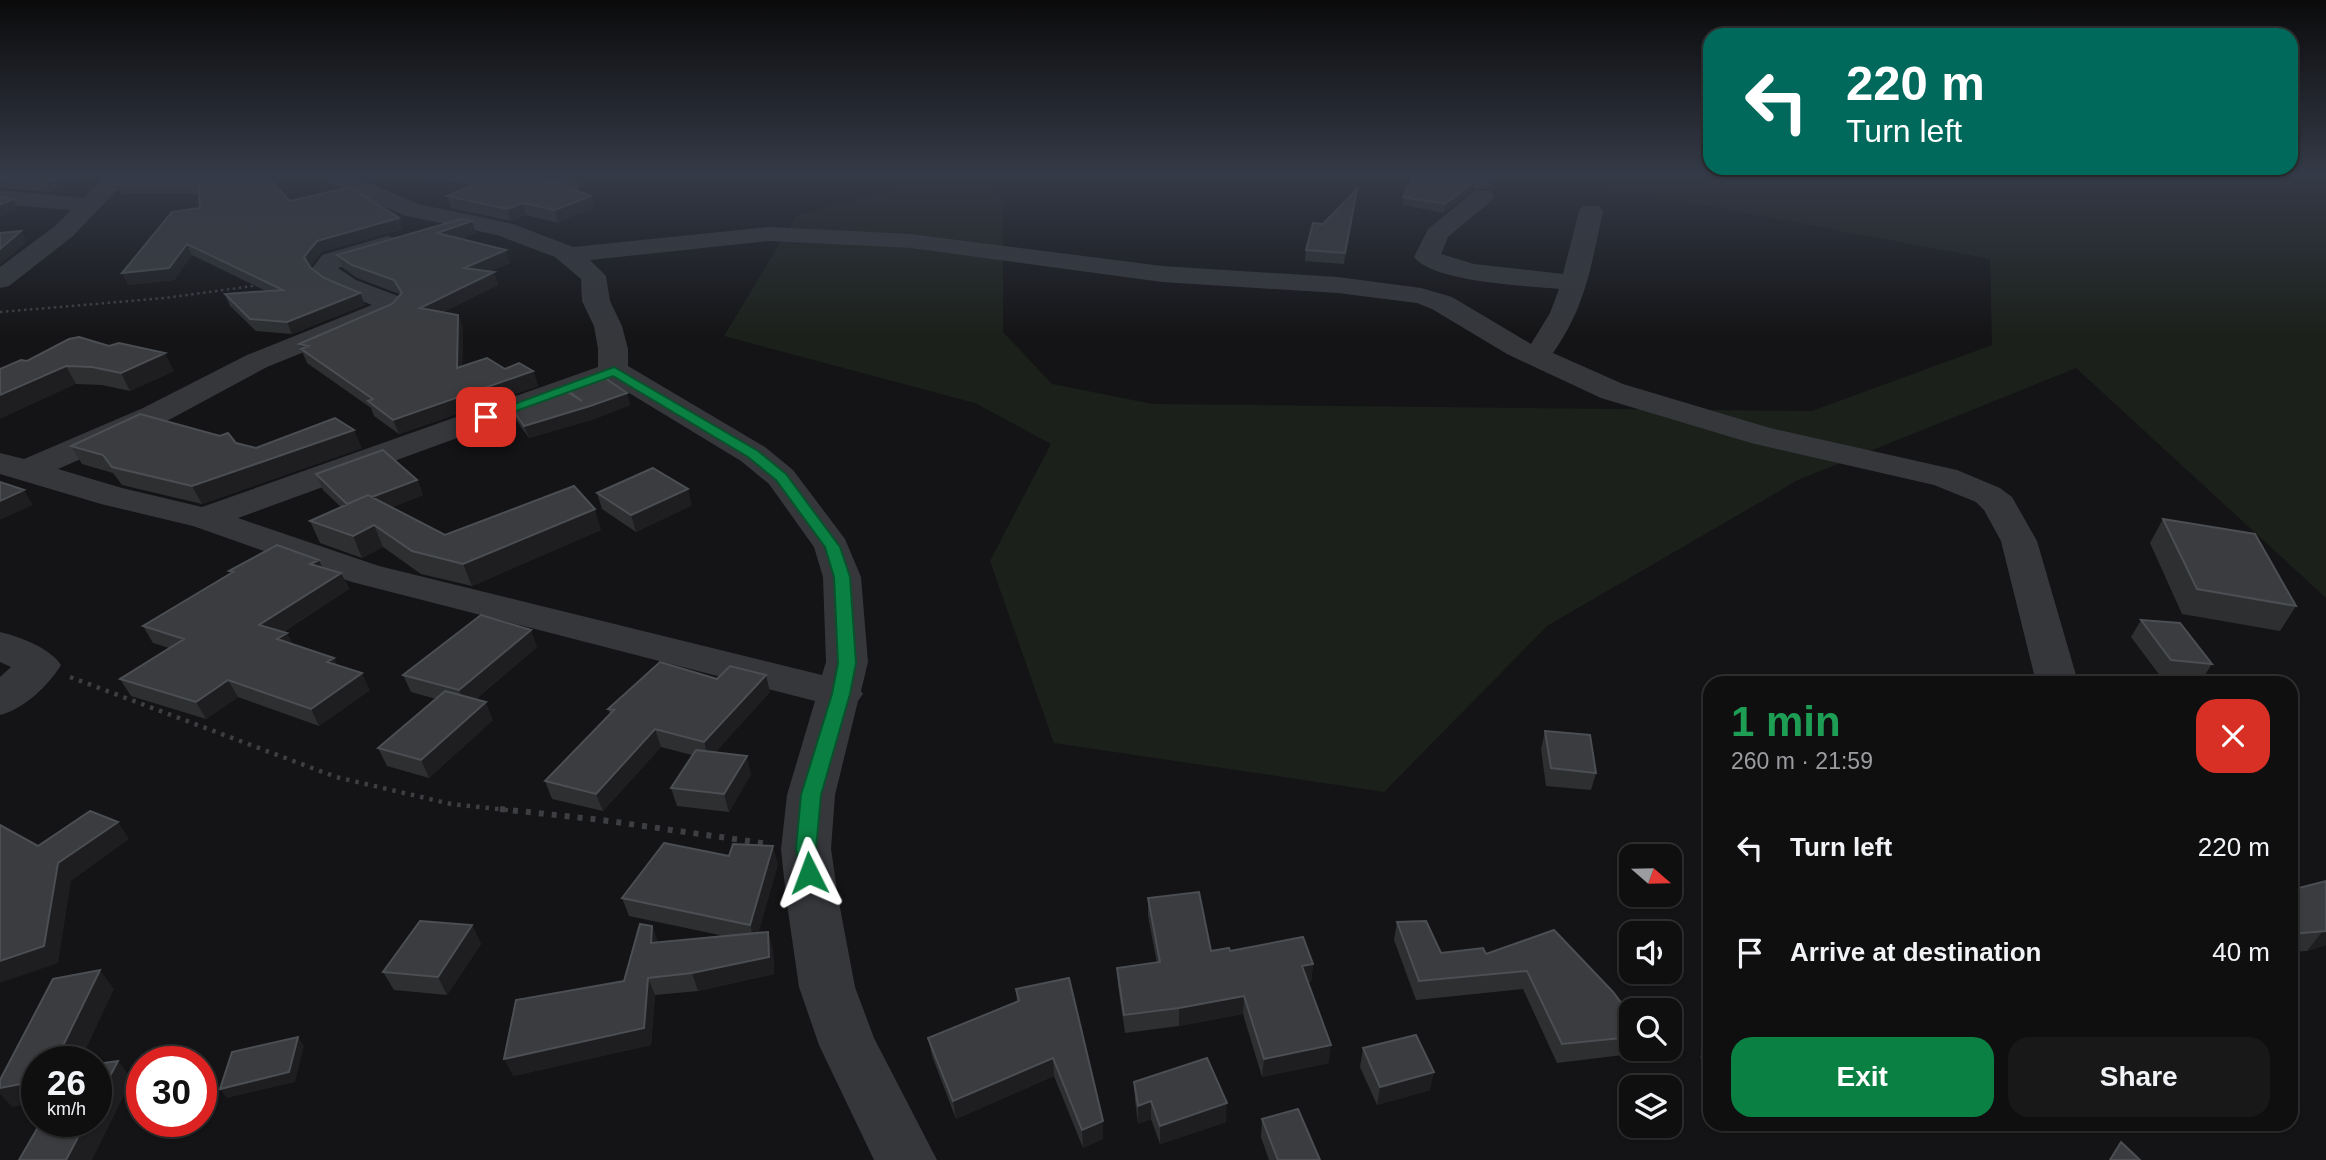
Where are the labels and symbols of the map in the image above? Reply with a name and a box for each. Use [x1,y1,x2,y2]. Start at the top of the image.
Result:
pin [456,387,516,447]
position arrow [772,836,846,910]
north arrow [1619,844,1682,906]
speed limit sign: 30 [126,1046,217,1137]

